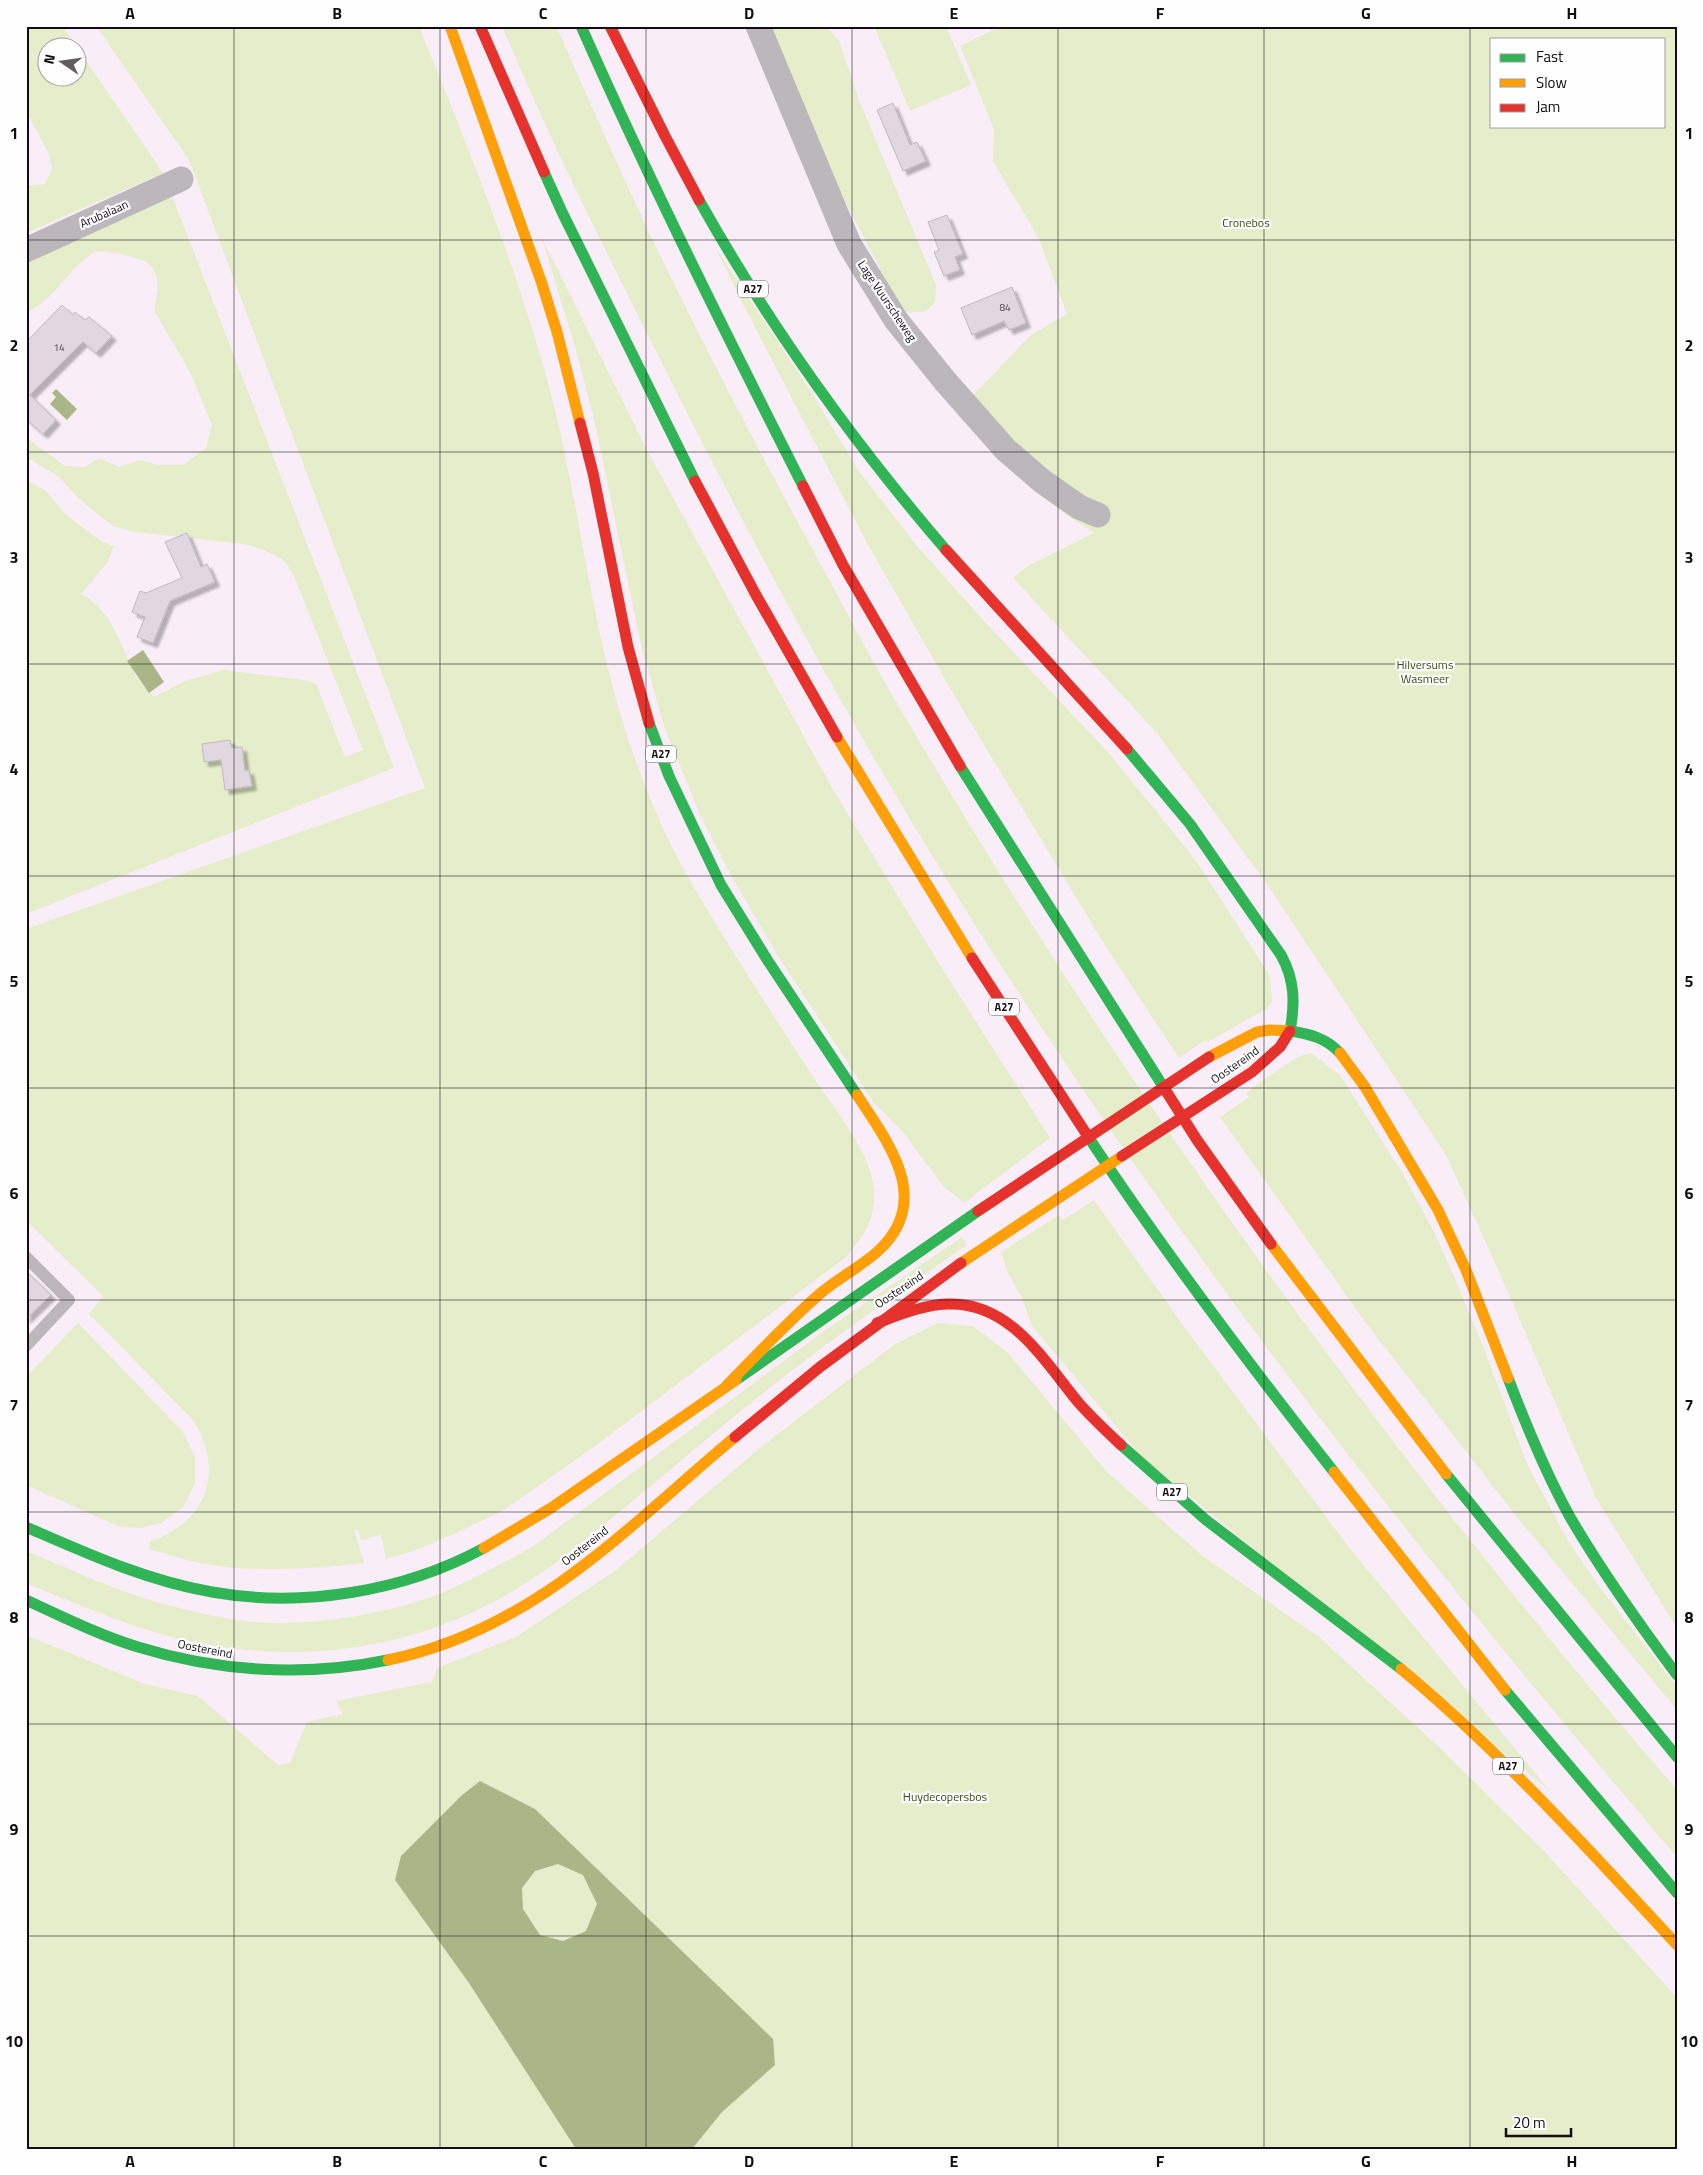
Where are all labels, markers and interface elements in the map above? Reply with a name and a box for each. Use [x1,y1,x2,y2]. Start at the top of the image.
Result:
text: A [125,1,135,25]
text: B [332,1,342,25]
text: C [539,1,548,25]
text: D [744,1,754,25]
text: E [950,1,959,25]
text: F [1156,1,1165,25]
text: G [1361,1,1371,25]
text: H [1567,1,1577,25]
north arrow [38,38,88,88]
legend [1490,38,1666,128]
text: Fast [1536,45,1564,68]
text: N [38,52,60,66]
text: Slow [1536,71,1567,94]
text: Jam [1536,95,1560,118]
text: 1 [10,121,18,145]
text: 1 [1685,121,1693,145]
street label: Arubalaan [77,194,131,233]
park label: Cronebos [1222,213,1270,232]
street label: Lage Vuurscheweg [853,256,922,345]
road number: A27 [738,280,768,298]
house number: 84 [999,300,1011,315]
text: 2 [10,333,18,357]
text: 2 [1685,333,1693,357]
house number: 14 [53,340,65,355]
text: 3 [10,545,18,569]
text: 3 [1685,545,1693,569]
park label: Hilversums Wasmeer [1397,655,1454,688]
road number: A27 [646,746,676,762]
text: 4 [10,757,19,781]
text: 4 [1685,757,1694,781]
text: 5 [10,969,19,993]
text: 5 [1685,969,1694,993]
road number: A27 [989,999,1019,1016]
street label: Oostereind [1206,1041,1263,1088]
text: 6 [10,1181,19,1205]
text: 6 [1685,1181,1694,1205]
street label: Oostereind [870,1266,927,1313]
text: 7 [10,1393,18,1417]
text: 7 [1685,1393,1693,1417]
road number: A27 [1157,1484,1187,1500]
street label: Oostereind [557,1521,612,1570]
text: 8 [10,1605,19,1629]
text: 8 [1685,1605,1694,1629]
street label: Oostereind [176,1634,234,1663]
road number: A27 [1493,1758,1523,1774]
park label: Huydecopersbos [903,1787,988,1806]
text: 9 [10,1817,19,1841]
text: 9 [1685,1817,1694,1841]
text: 10 [5,2029,23,2053]
text: 10 [1680,2029,1698,2053]
scale bar [1506,2105,1570,2137]
text: 20 m [1513,2111,1546,2134]
text: A [125,2149,135,2173]
text: B [332,2149,342,2173]
text: C [539,2149,548,2173]
text: D [744,2149,754,2173]
text: E [950,2149,959,2173]
text: F [1156,2149,1165,2173]
text: G [1361,2149,1371,2173]
text: H [1567,2149,1577,2173]

